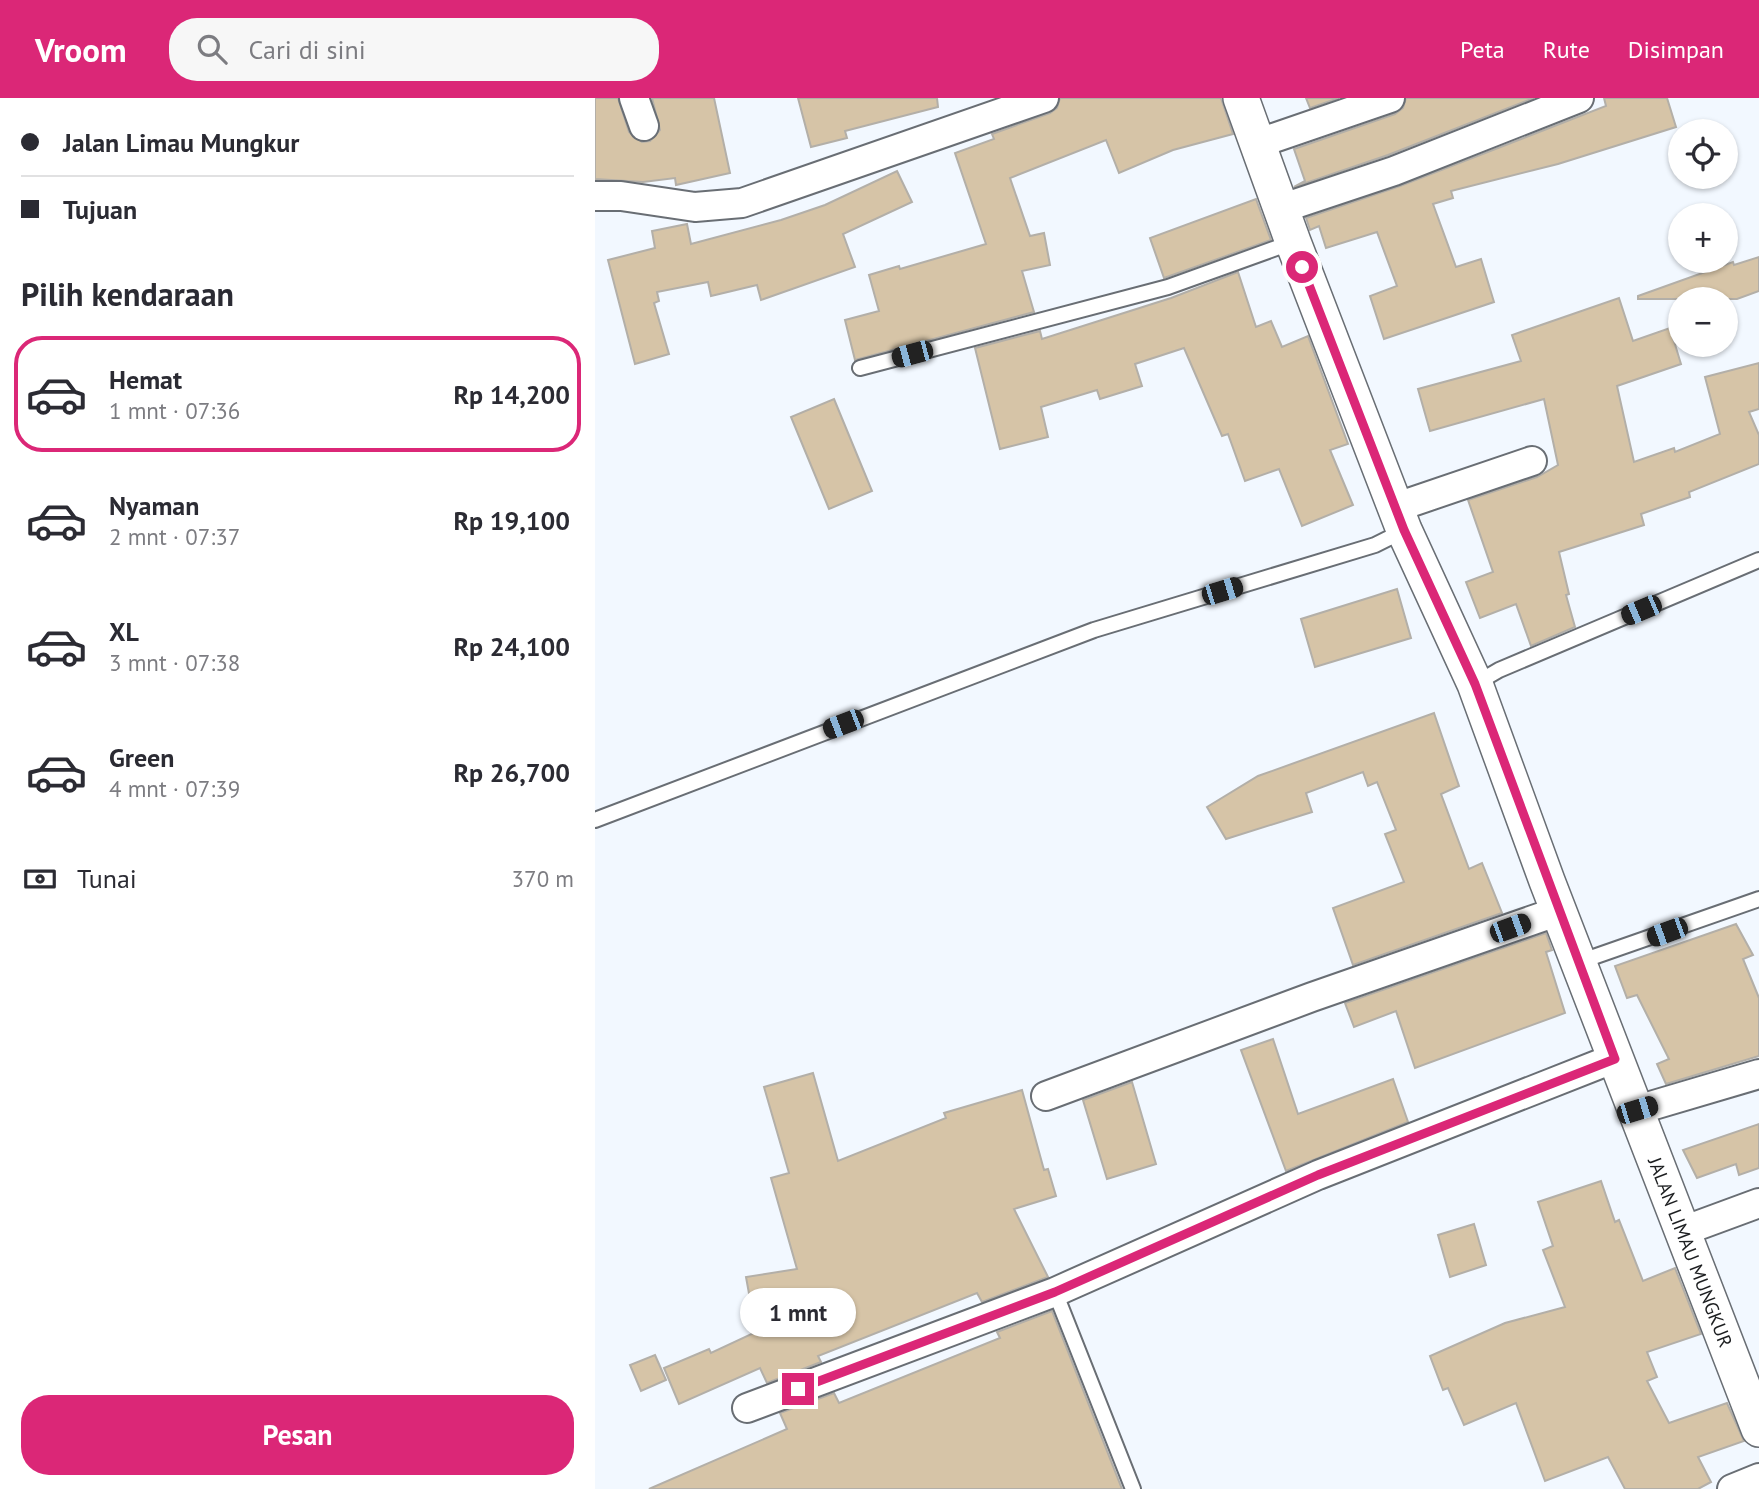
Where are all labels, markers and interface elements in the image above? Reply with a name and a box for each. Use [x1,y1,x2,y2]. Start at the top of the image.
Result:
search box [169,18,659,81]
text: Vroom [35,28,127,71]
icon: search [193,30,231,68]
text: Cari di sini [249,33,366,66]
text: Peta [1460,34,1505,65]
text: Rute [1543,34,1590,65]
text: Disimpan [1628,34,1724,65]
map controls [1668,119,1738,357]
button: locate [1668,119,1738,189]
text: Jalan Limau Mungkur [63,126,299,159]
text: Tujuan [63,193,137,226]
button: + [1668,203,1738,273]
route start [1286,251,1318,283]
text: Pilih kendaraan [21,273,234,315]
button: − [1668,287,1738,357]
car [889,338,936,370]
icon: car [25,363,88,426]
text: Hemat [109,363,182,396]
text: Rp 14,200 [453,378,570,411]
text: 1 mnt · 07:36 [109,396,240,425]
icon: car [25,489,88,552]
text: Nyaman [109,489,199,522]
text: Rp 19,100 [453,504,570,537]
text: 2 mnt · 07:37 [109,522,240,551]
car [1199,575,1246,607]
car [1618,592,1665,628]
icon: car [25,615,88,678]
text: XL [109,615,139,648]
text: Rp 24,100 [453,630,570,663]
text: 3 mnt · 07:38 [109,648,240,677]
car [820,707,867,741]
icon: car [25,741,88,804]
text: Green [109,741,174,774]
text: Rp 26,700 [453,756,570,789]
text: 4 mnt · 07:39 [109,774,240,803]
icon: cash [21,860,59,898]
text: Tunai [77,862,137,895]
text: 370 m [512,864,574,893]
car [1487,911,1534,945]
car [1644,915,1691,949]
car [1614,1094,1661,1126]
street label: JALAN LIMAU MUNGKUR [1643,1153,1738,1351]
callout: 1 mnt [740,1288,856,1336]
text: 1 mnt [769,1298,827,1327]
route end [782,1373,814,1405]
button: Pesan [21,1395,574,1475]

